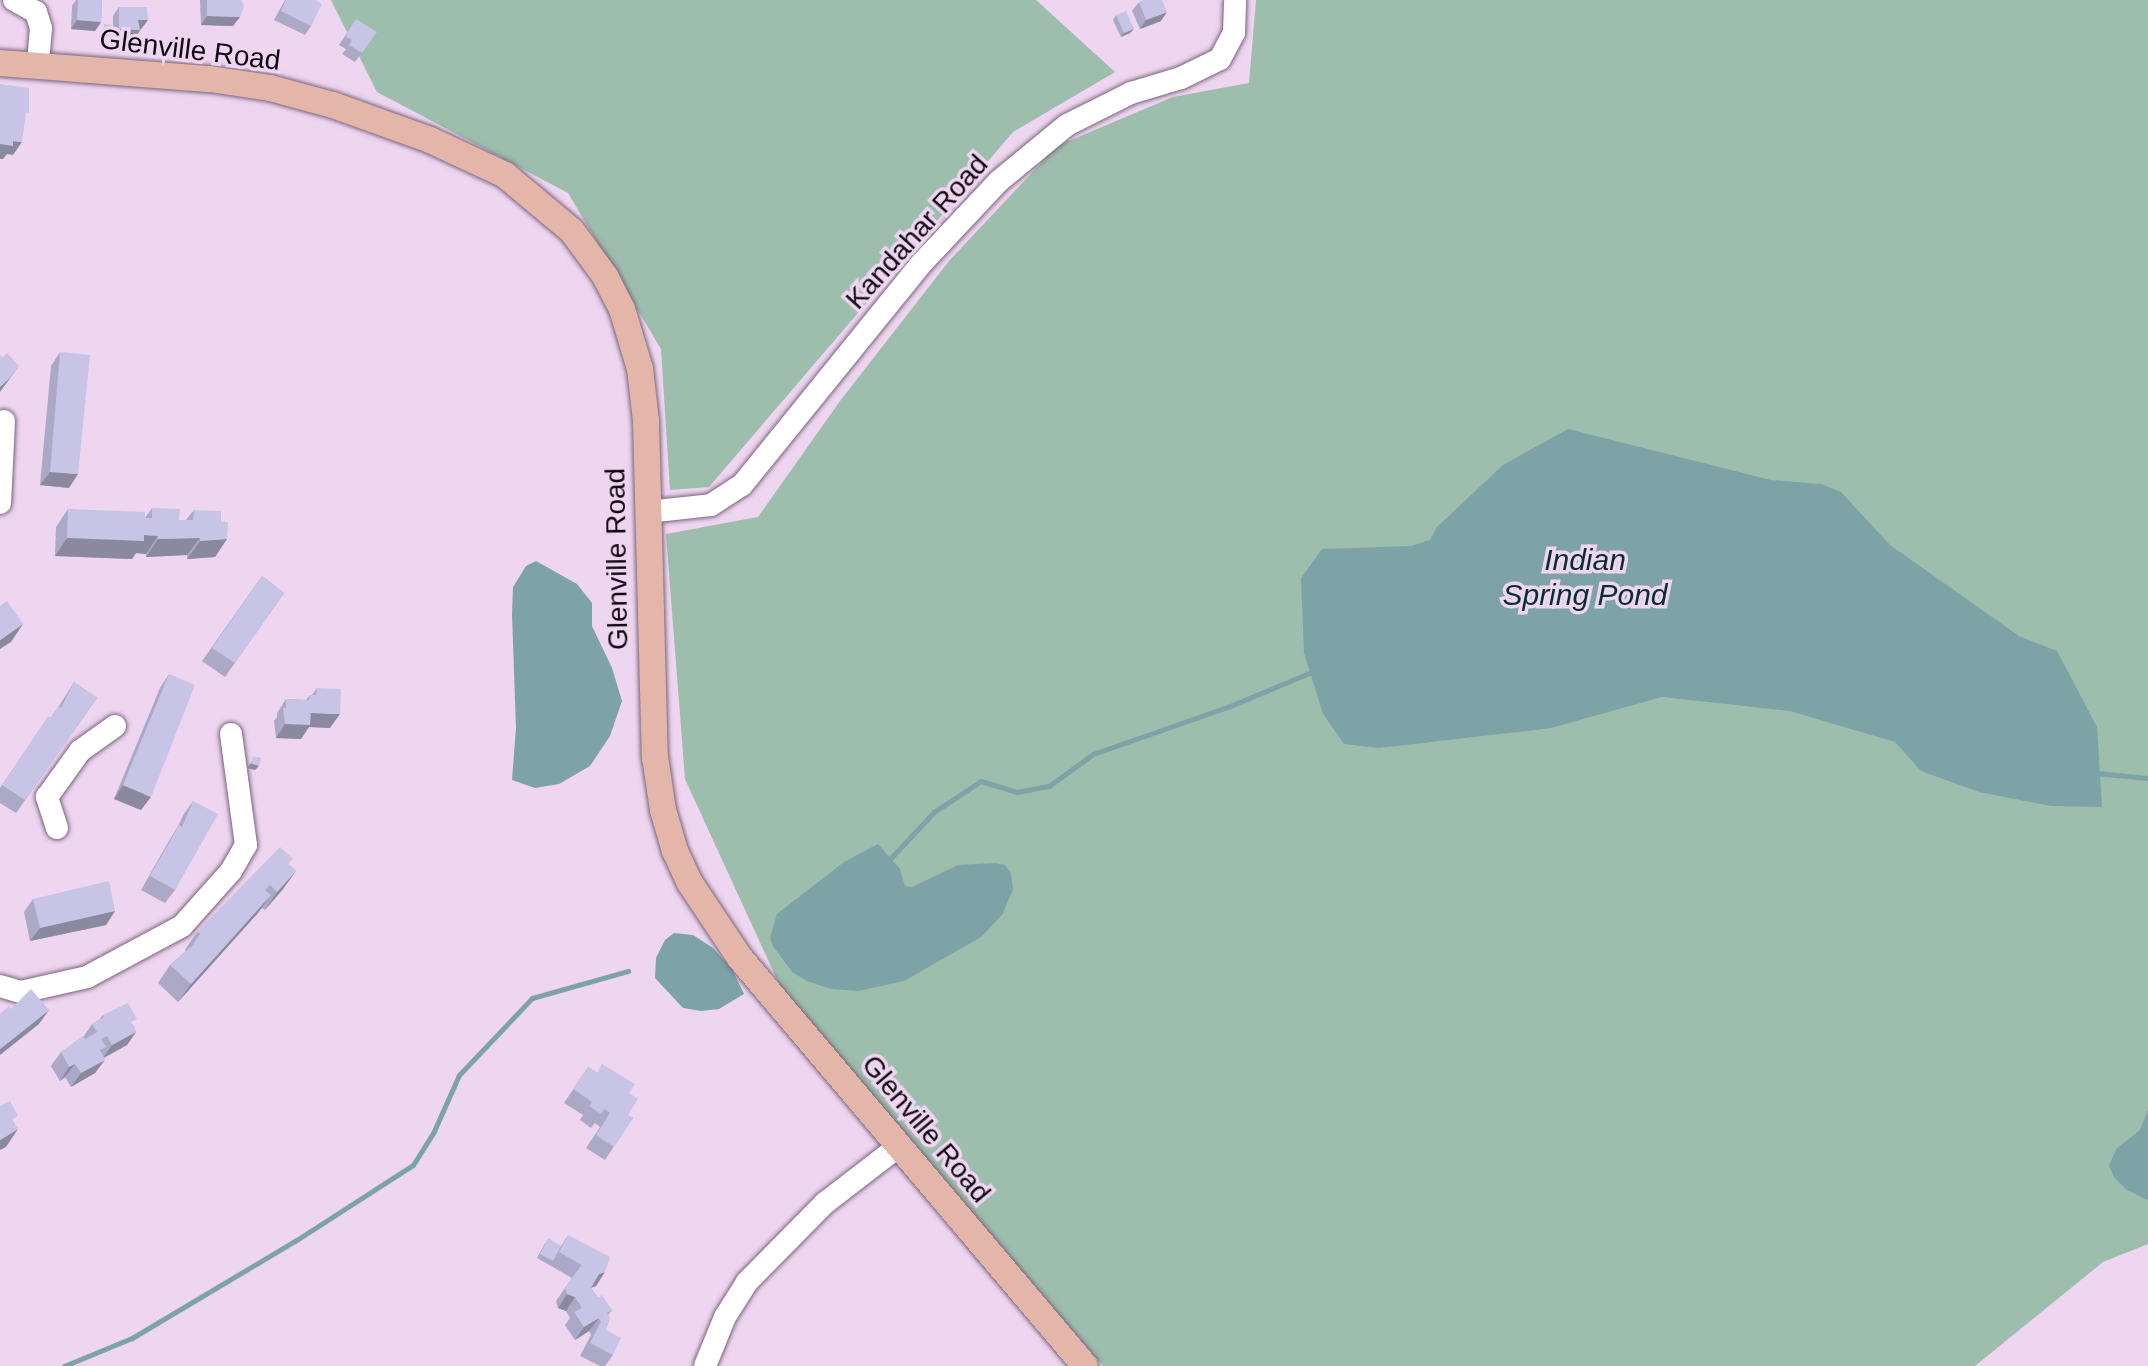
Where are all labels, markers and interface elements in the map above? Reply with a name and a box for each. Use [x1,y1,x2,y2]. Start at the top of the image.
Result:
street label: Glenville Road [98,22,282,78]
street label: Kandahar Road [839,148,995,316]
street label: Glenville Road [599,468,635,650]
water label: Indian Spring Pond [1502,542,1668,612]
street label: Glenville Road [855,1048,997,1210]

